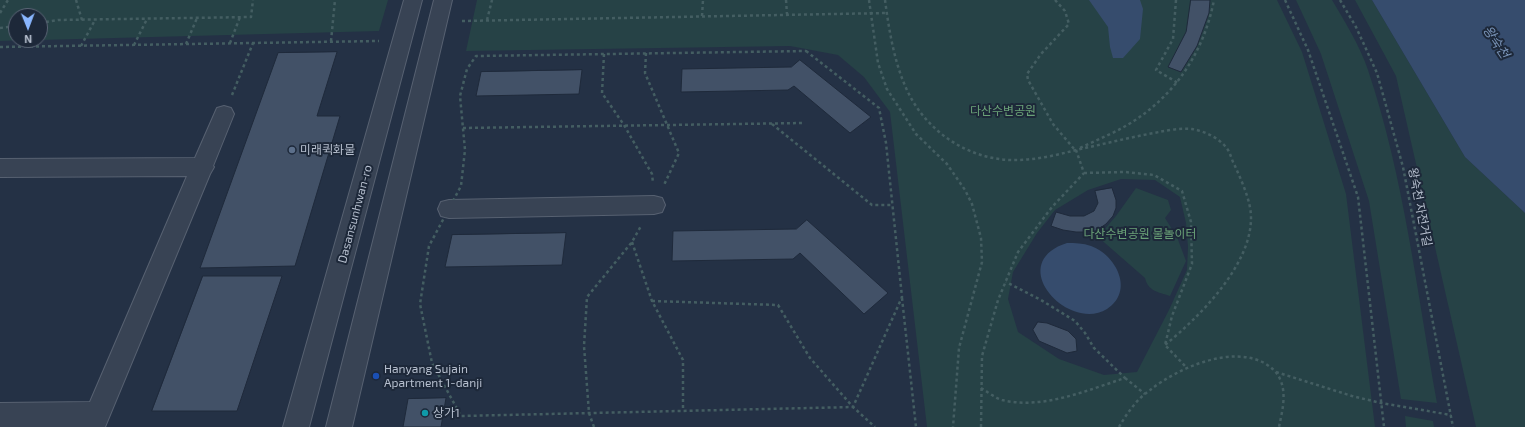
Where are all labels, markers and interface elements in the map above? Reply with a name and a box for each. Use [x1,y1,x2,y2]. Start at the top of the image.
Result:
north arrow [8,8,48,48]
water label: 왕숙천 [1480,23,1512,61]
text: N [24,33,32,46]
park label: 다산수변공원 [970,104,1036,118]
place label: 미래퀵화물 [300,143,355,157]
marker: 미래퀵화물 [287,145,297,155]
street label: Dasansunhwan-ro [335,163,375,265]
street label: 왕숙천 자전거길 [1405,166,1435,248]
park label: 다산수변공원 물놀이터 [1083,227,1197,241]
place label: Hanyang Sujain Apartment 1-danji [384,362,482,390]
marker: Hanyang Sujain Apartment 1-danji [371,371,381,381]
place label: 상가1 [433,406,460,420]
marker: 상가1 [420,408,430,418]

